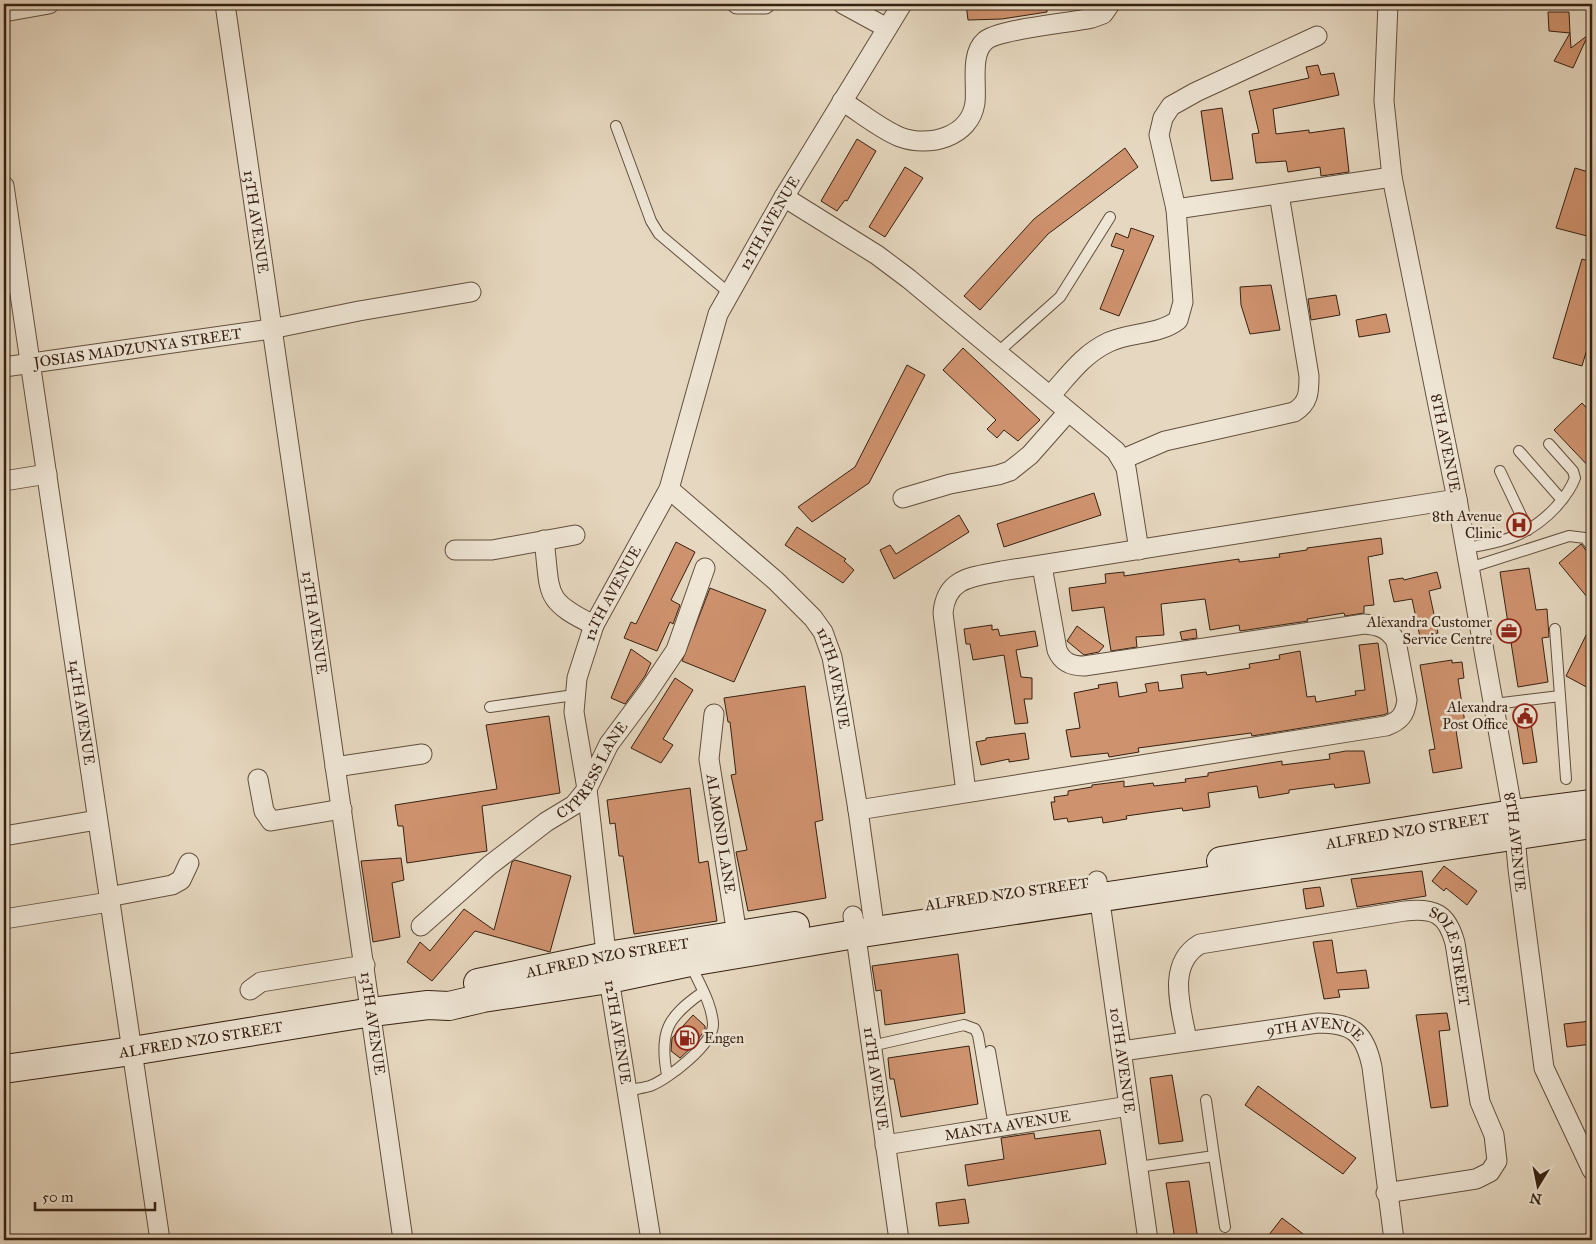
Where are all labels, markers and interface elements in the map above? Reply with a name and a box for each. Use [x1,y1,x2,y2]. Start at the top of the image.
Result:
street label: 13TH AVENUE [240,169,273,275]
street label: 12TH AVENUE [736,173,804,273]
street label: JOSIAS MADZUNYA STREET [31,324,243,373]
street label: 8TH AVENUE [1427,392,1464,494]
place label: 8th Avenue Clinic [1432,507,1502,542]
hospital icon: 8th Avenue Clinic [1506,512,1532,538]
street label: 12TH AVENUE [580,542,645,643]
street label: 13TH AVENUE [298,570,331,675]
place label: Alexandra Customer Service Centre [1366,613,1492,648]
office icon: Alexandra Customer Service Centre [1496,618,1522,644]
street label: 11TH AVENUE [813,623,853,730]
street label: 14TH AVENUE [65,658,99,766]
place label: Alexandra Post Office [1442,698,1509,733]
public building icon: Alexandra Post Office [1512,703,1538,729]
street label: CYPRESS LANE [553,718,632,823]
street label: ALMOND LANE [702,772,739,895]
street label: 8TH AVENUE [1500,791,1530,893]
street label: ALFRED NZO STREET [1323,809,1491,853]
street label: ALFRED NZO STREET [923,874,1090,915]
street label: SOLE STREET [1427,903,1474,1007]
street label: ALFRED NZO STREET [523,934,690,982]
street label: 13TH AVENUE [357,971,389,1076]
street label: 12TH AVENUE [601,979,635,1086]
street label: 10TH AVENUE [1106,1006,1139,1114]
street label: 9TH AVENUE [1265,1014,1368,1045]
street label: ALFRED NZO STREET [117,1018,284,1062]
fuel station icon: Engen [674,1025,700,1051]
street label: 11TH AVENUE [860,1026,892,1131]
place label: Engen [704,1029,744,1047]
street label: MANTA AVENUE [943,1106,1072,1144]
north arrow [1514,1162,1564,1212]
scale bar [35,1179,155,1211]
text: 50 m [42,1188,74,1206]
text: N [1528,1189,1543,1208]

